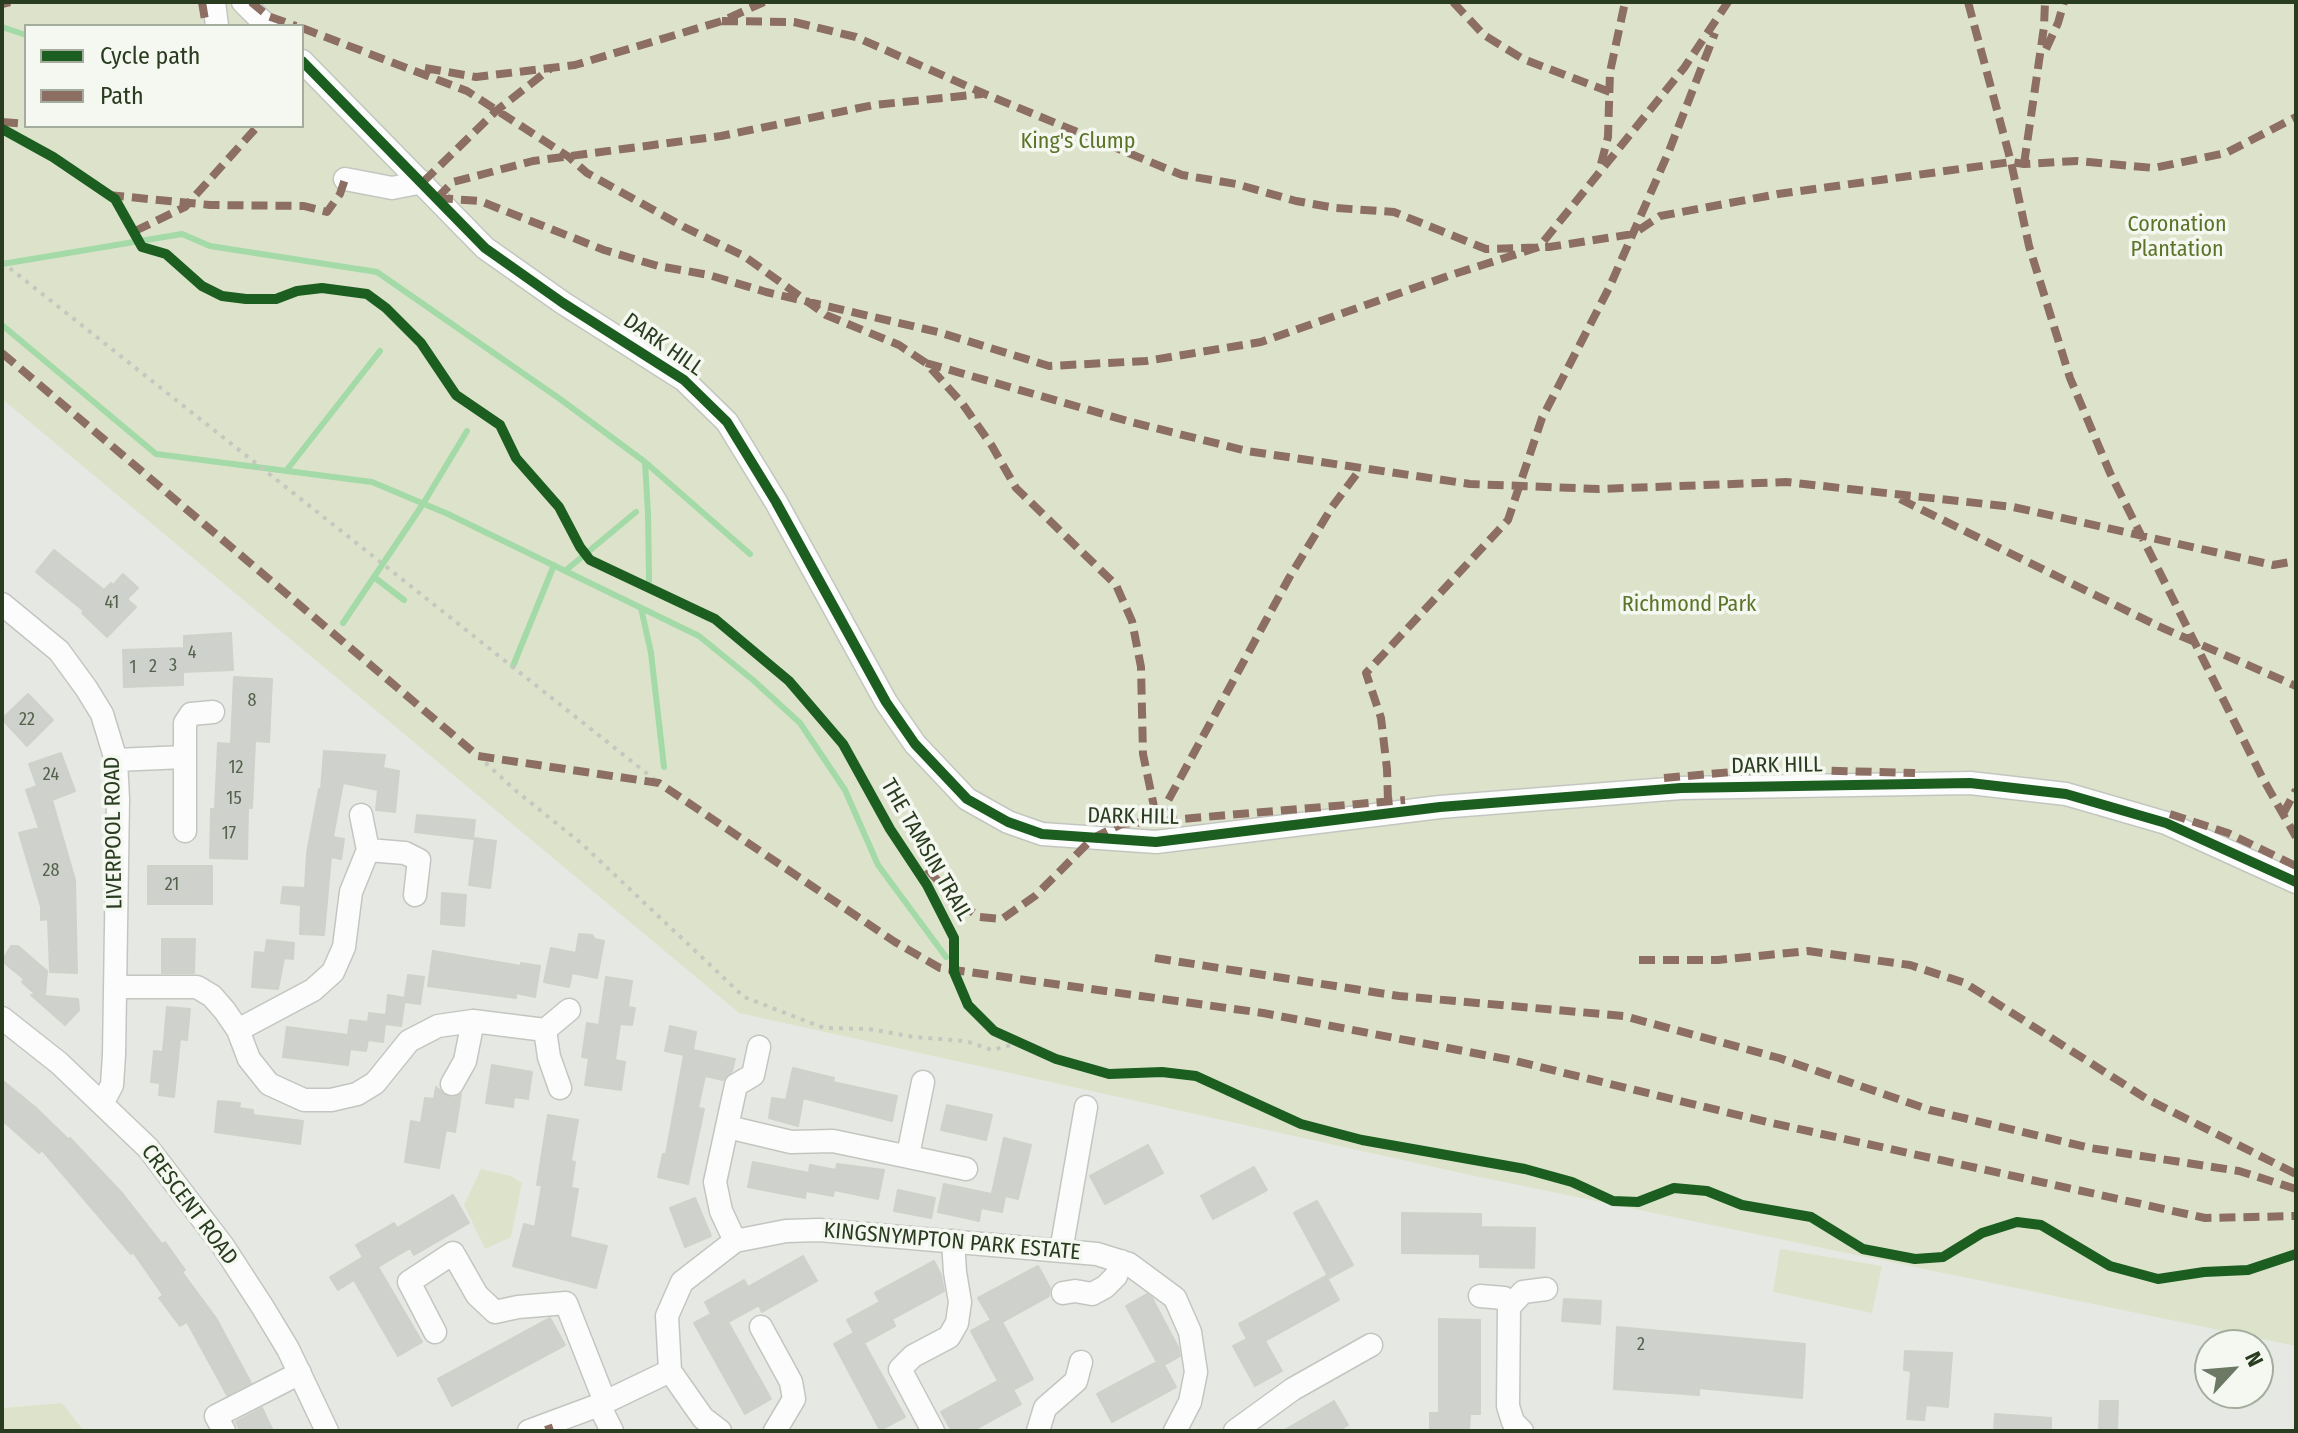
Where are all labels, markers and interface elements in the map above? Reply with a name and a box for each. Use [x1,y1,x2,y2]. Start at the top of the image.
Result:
legend [24,24,304,128]
text: Cycle path [100,42,200,70]
text: Path [100,82,144,110]
park label: King's Clump [1021,129,1135,155]
park label: Coronation Plantation [2127,212,2227,264]
street label: DARK HILL [618,308,708,382]
house number: 41 [105,592,119,614]
park label: Richmond Park [1622,592,1756,618]
house number: 4 [188,642,196,664]
house number: 3 [169,655,177,677]
house number: 2 [149,656,157,678]
house number: 1 [129,657,137,679]
house number: 8 [248,690,256,712]
house number: 22 [19,709,35,731]
street label: DARK HILL [1731,752,1823,780]
street label: LIVERPOOL ROAD [99,756,129,910]
house number: 12 [229,757,243,779]
house number: 24 [43,764,59,786]
street label: THE TAMSIN TRAIL [875,774,977,926]
house number: 15 [226,788,242,810]
street label: DARK HILL [1087,803,1179,831]
house number: 17 [222,823,236,845]
house number: 28 [43,860,59,882]
house number: 21 [165,874,179,896]
street label: CRESCENT ROAD [135,1140,243,1270]
street label: KINGSNYMPTON PARK ESTATE [822,1218,1082,1266]
north arrow [2194,1329,2274,1409]
house number: 2 [1637,1334,1645,1356]
text: N [2239,1347,2269,1371]

